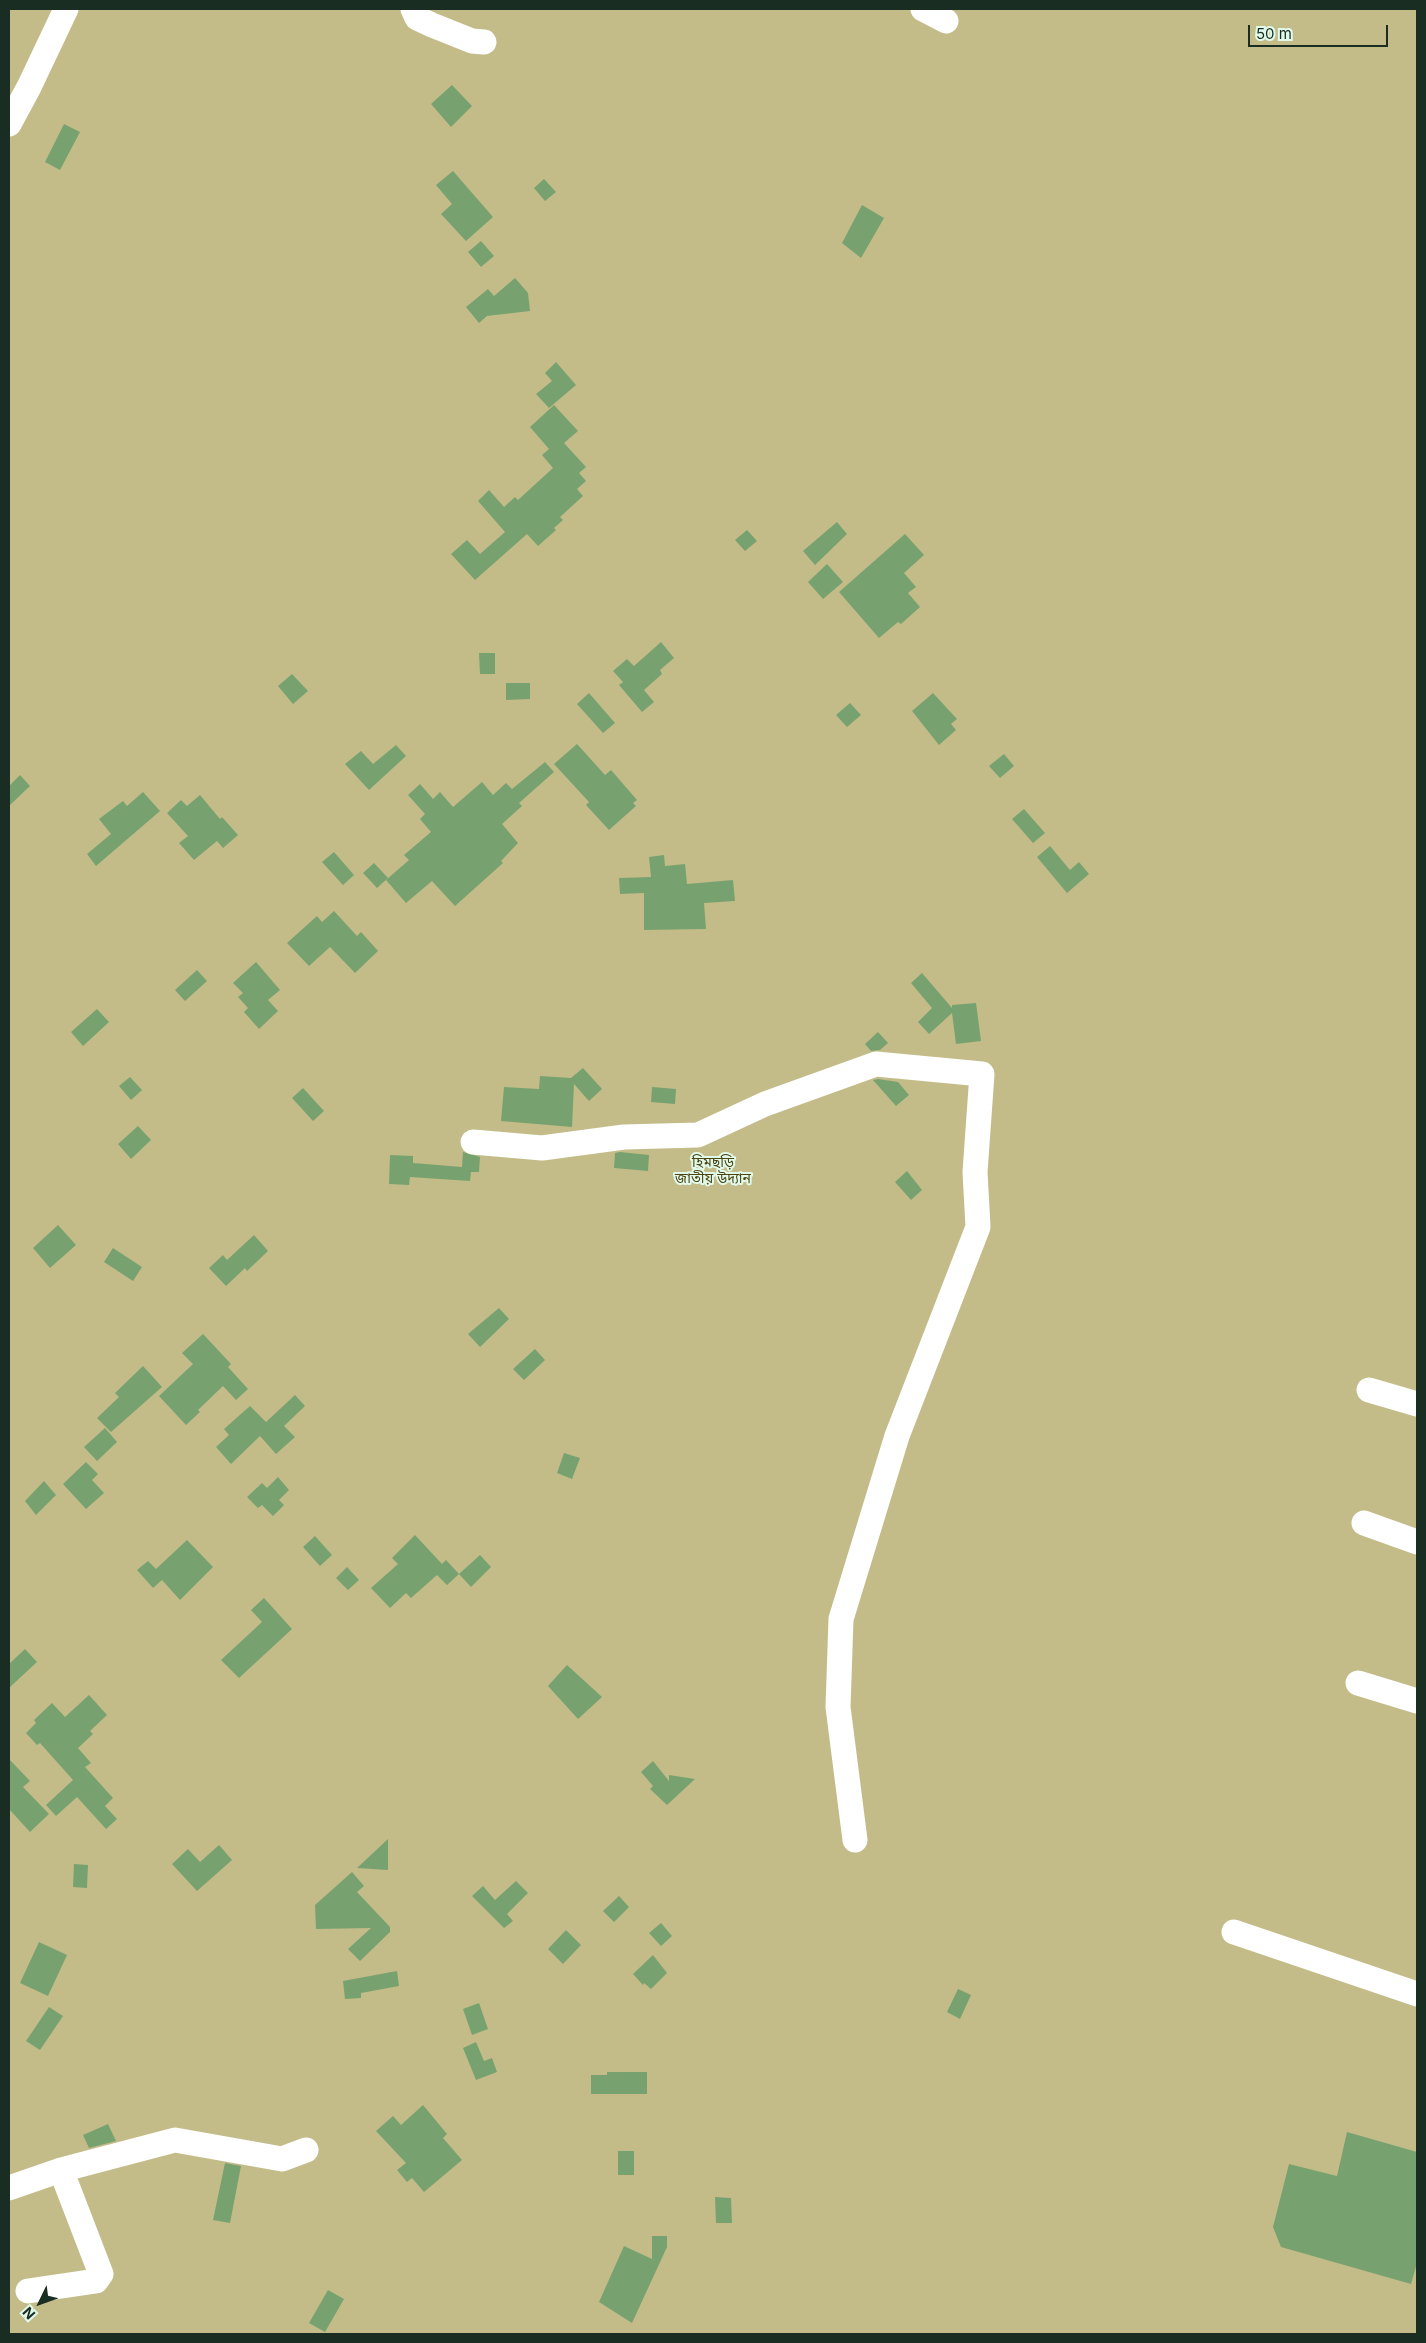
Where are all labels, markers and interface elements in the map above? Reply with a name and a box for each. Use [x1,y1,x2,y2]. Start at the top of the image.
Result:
scale bar [1251,15,1391,47]
text: 50 m [1256,24,1292,43]
park label: হিমছড়ি জাতীয় উদ্যান [675,1155,751,1188]
north arrow [15,2278,65,2328]
text: N [19,2304,38,2323]

